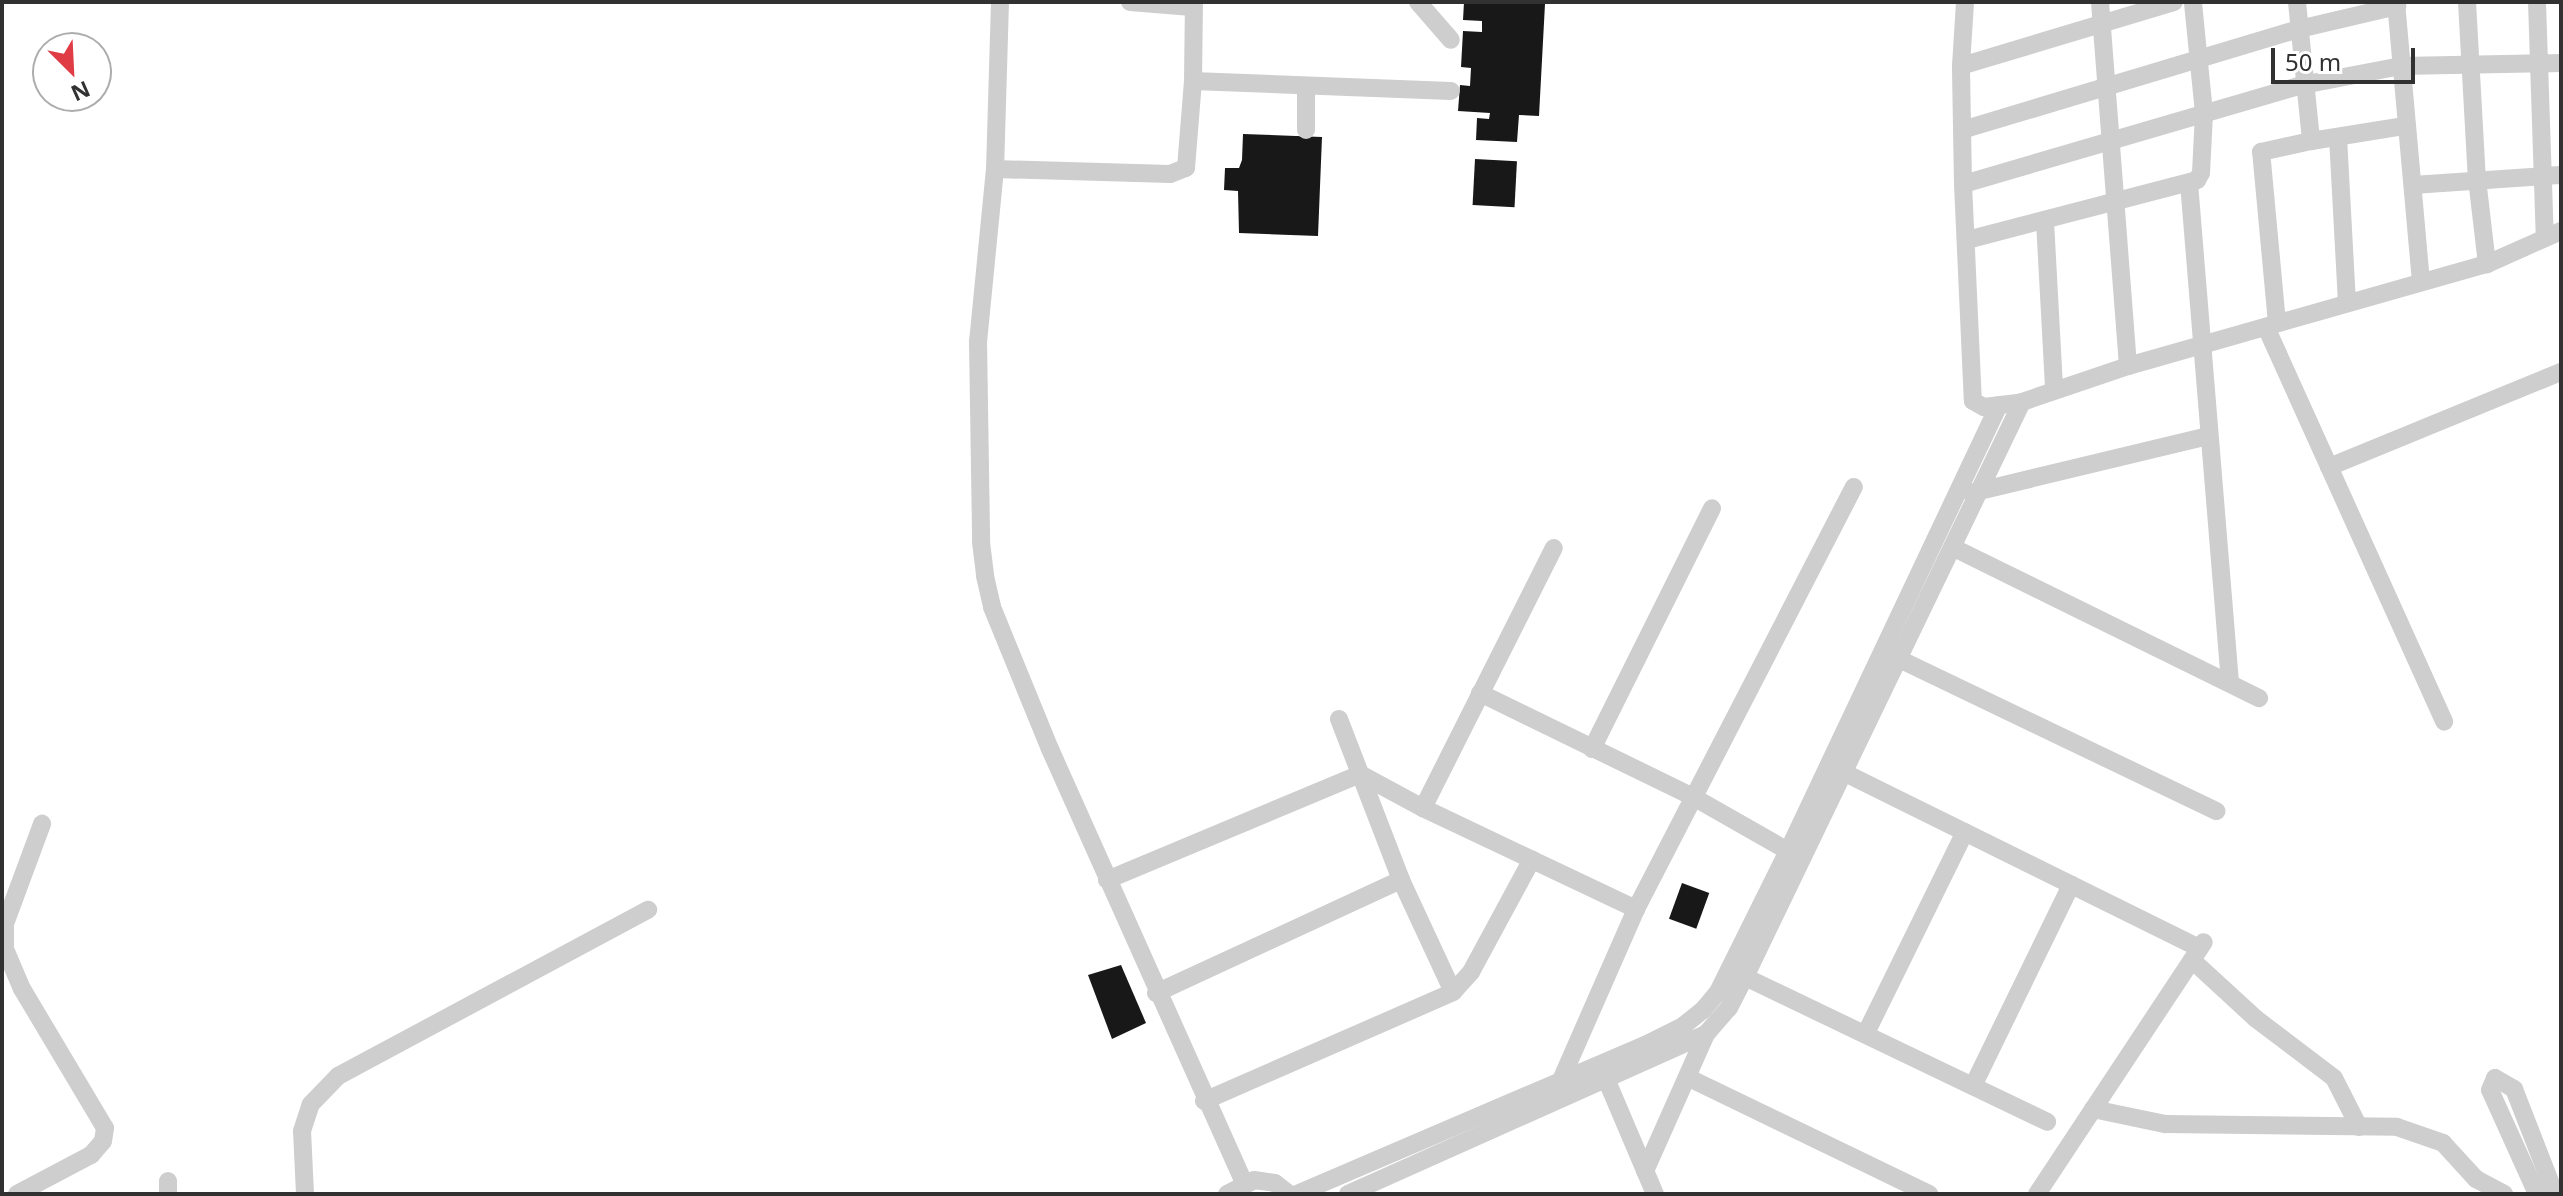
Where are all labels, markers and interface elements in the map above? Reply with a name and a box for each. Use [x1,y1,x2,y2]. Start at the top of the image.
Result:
north arrow [32,32,112,112]
scale bar [2275,32,2419,82]
text: 50 m [2285,45,2341,78]
text: N [67,75,95,109]

